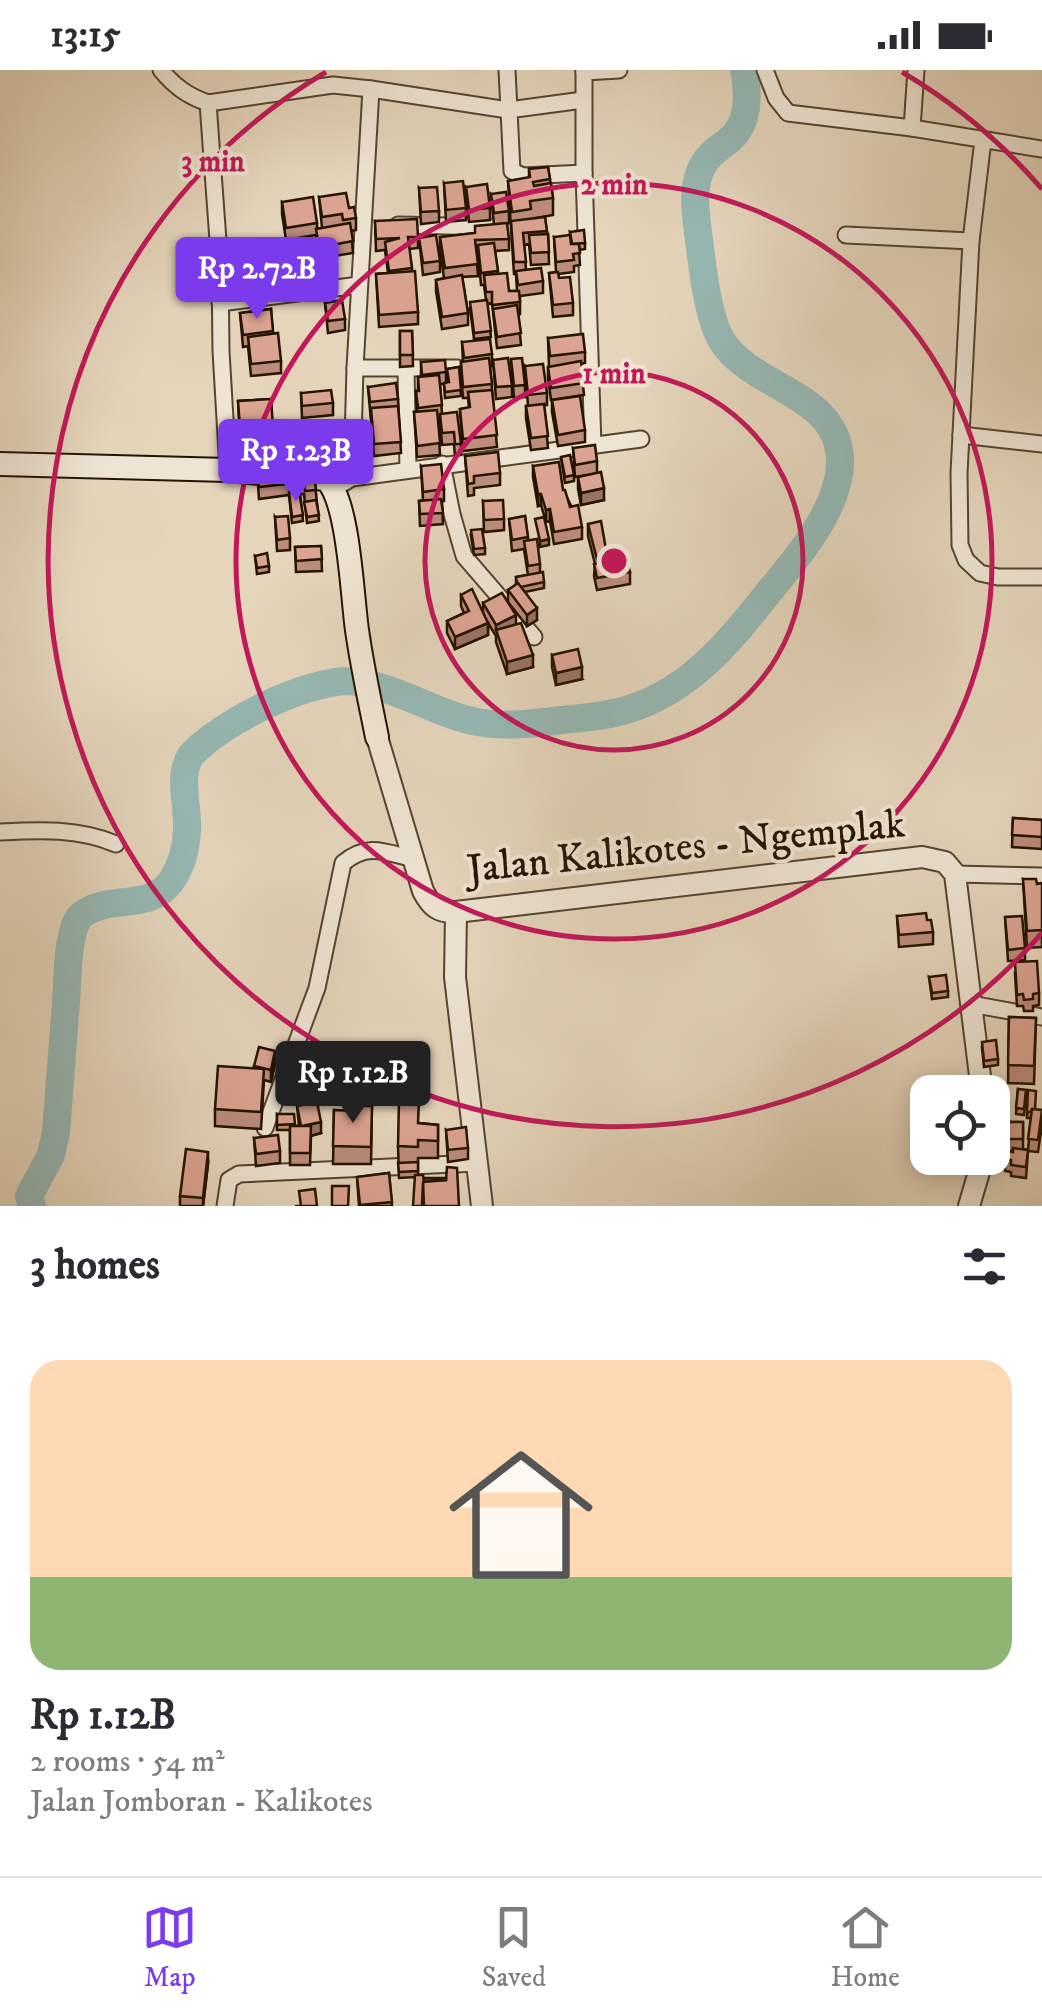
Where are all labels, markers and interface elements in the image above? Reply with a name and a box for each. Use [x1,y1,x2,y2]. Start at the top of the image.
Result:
text: 13:15 [50,11,121,59]
text: 3 min [181,144,245,181]
text: 2 min [580,167,648,204]
pin: Rp 2.72B [154,237,360,322]
text: Rp 2.72B [198,249,316,289]
text: 1 min [582,356,646,393]
pin: Rp 1.23B [193,419,399,504]
text: Rp 1.23B [240,431,352,471]
centre of rings [596,543,632,579]
street label: Jalan Kalikotes - Ngemplak [461,800,907,896]
pin: Rp 1.12B [250,1041,456,1126]
text: Rp 1.12B [297,1053,409,1093]
map controls [910,1075,1010,1175]
button: locate [910,1075,1010,1175]
icon: filters [957,1239,1012,1294]
text: 3 homes [30,1240,160,1292]
icon: home [431,1425,611,1605]
text: Rp 1.12B [30,1690,176,1742]
text: 2 rooms · 54 m² [30,1742,225,1782]
text: Jalan Jomboran - Kalikotes [30,1782,373,1822]
tab: Map [142,1900,197,1995]
tab: Saved [482,1900,546,1995]
tab: Home [831,1900,900,1995]

